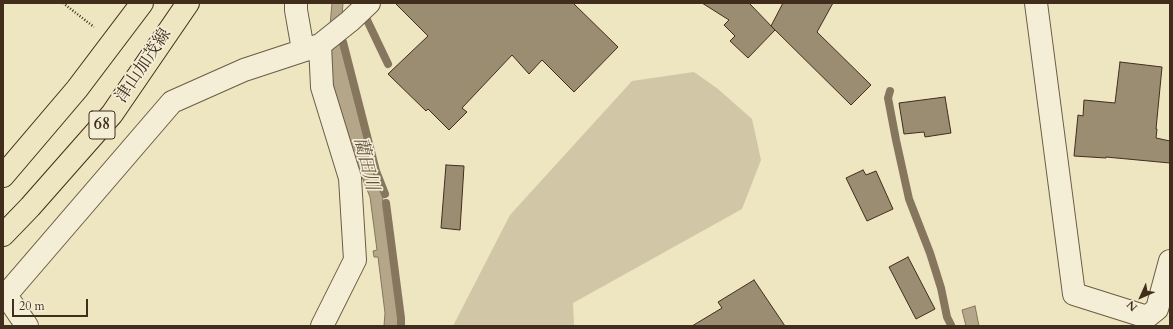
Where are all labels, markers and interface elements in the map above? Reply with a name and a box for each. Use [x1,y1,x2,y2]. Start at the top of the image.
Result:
street label: 津山加茂線 [112,25,176,107]
road number: 68 [89,111,115,139]
water label: 藺田川 [348,135,382,193]
north arrow [1121,277,1161,317]
scale bar [14,291,90,317]
text: N [1123,297,1141,315]
text: 20 m [19,298,45,314]

